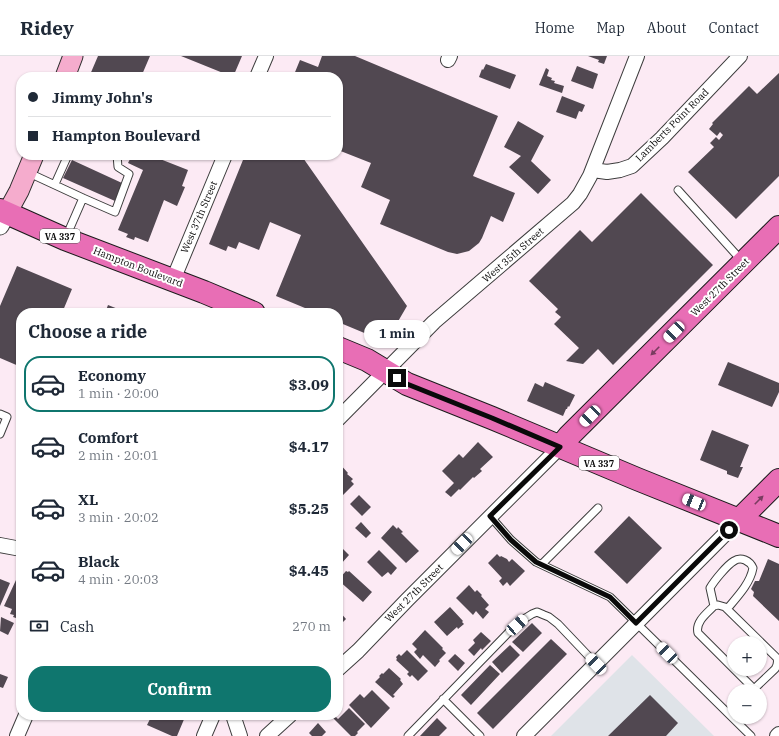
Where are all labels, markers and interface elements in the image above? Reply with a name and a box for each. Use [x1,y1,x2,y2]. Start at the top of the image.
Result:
text: Ridey [20,16,74,40]
text: Home [535,19,574,37]
text: Map [596,19,625,37]
text: About [647,19,686,37]
text: Contact [708,19,759,37]
street label: Lamberts Point Road [633,86,711,164]
text: Jimmy John's [52,88,153,107]
text: Hampton Boulevard [52,126,200,145]
street label: West 37th Street [178,178,220,255]
street label: West 35th Street [480,224,547,285]
road number: VA 337 [40,229,80,243]
street label: Hampton Boulevard [91,244,185,290]
street label: West 27th Street [688,255,752,319]
car [661,319,687,345]
text: Choose a ride [28,320,147,343]
callout: 1 min [364,320,430,348]
text: 1 min [379,325,415,342]
one-way arrow [650,346,660,356]
icon: car [30,366,66,402]
text: Economy [78,366,146,385]
route end [388,369,406,387]
text: $3.09 [289,375,329,394]
text: 1 min · 20:00 [78,385,159,402]
car [577,403,603,429]
icon: car [30,428,66,464]
text: Comfort [78,428,138,447]
text: $4.17 [289,437,329,456]
text: 2 min · 20:01 [78,447,159,464]
road number: VA 337 [579,456,619,470]
icon: car [30,490,66,526]
text: XL [78,490,98,509]
car [681,492,707,512]
one-way arrow [754,495,764,505]
text: $5.25 [289,499,329,518]
text: 3 min · 20:02 [78,509,159,526]
route start [720,521,738,539]
car [449,531,475,557]
icon: car [30,552,66,588]
text: Black [78,552,119,571]
text: $4.45 [289,561,329,580]
street label: West 27th Street [382,561,446,625]
text: 4 min · 20:03 [78,571,159,588]
car [504,613,530,637]
icon: cash [28,615,50,637]
text: Cash [60,617,94,636]
text: 270 m [292,618,331,635]
map controls [727,636,767,724]
button: + [727,636,767,676]
car [654,640,680,666]
car [583,651,609,677]
button: Confirm [28,666,331,712]
button: − [727,684,767,724]

